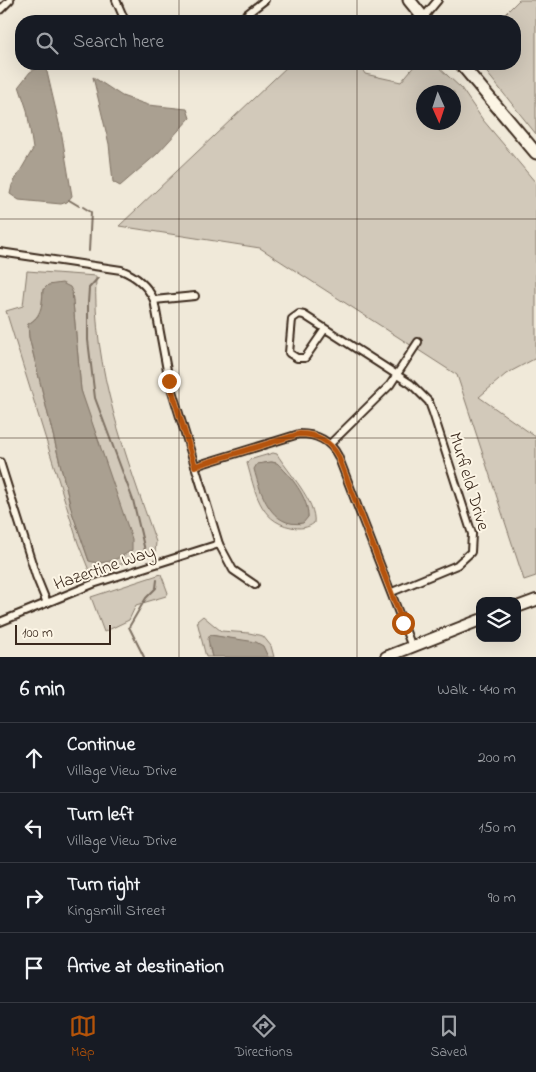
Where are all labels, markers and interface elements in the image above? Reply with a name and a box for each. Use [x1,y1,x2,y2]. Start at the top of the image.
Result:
search box [15,15,521,70]
icon: search [33,29,61,57]
text: Search here [73,29,164,56]
north arrow [416,85,461,130]
route end [158,370,181,393]
street label: Murfield Drive [441,429,496,535]
street label: Hazertine Way [50,539,159,598]
map controls [476,597,521,642]
button: layers [476,597,521,642]
route start [392,612,415,635]
scale bar [15,622,111,645]
text: 100 m [22,623,53,644]
text: 6 min [20,675,65,705]
text: Walk · 440 m [437,678,516,702]
text: Continue [67,732,135,759]
icon: ahead [20,744,48,772]
text: 200 m [478,746,516,770]
text: Village View Drive [67,759,177,783]
text: Turn left [67,802,134,829]
icon: left [20,814,48,842]
text: 150 m [478,816,516,840]
text: Village View Drive [67,829,177,853]
text: Turn right [67,872,140,899]
icon: right [20,884,48,912]
text: 90 m [488,886,516,910]
text: Kingsmill Street [67,899,166,923]
icon: arrive [20,954,48,982]
text: Arrive at destination [67,954,224,981]
tab: Map [69,1012,97,1063]
tab: Directions [235,1012,293,1063]
tab: Saved [431,1012,467,1063]

